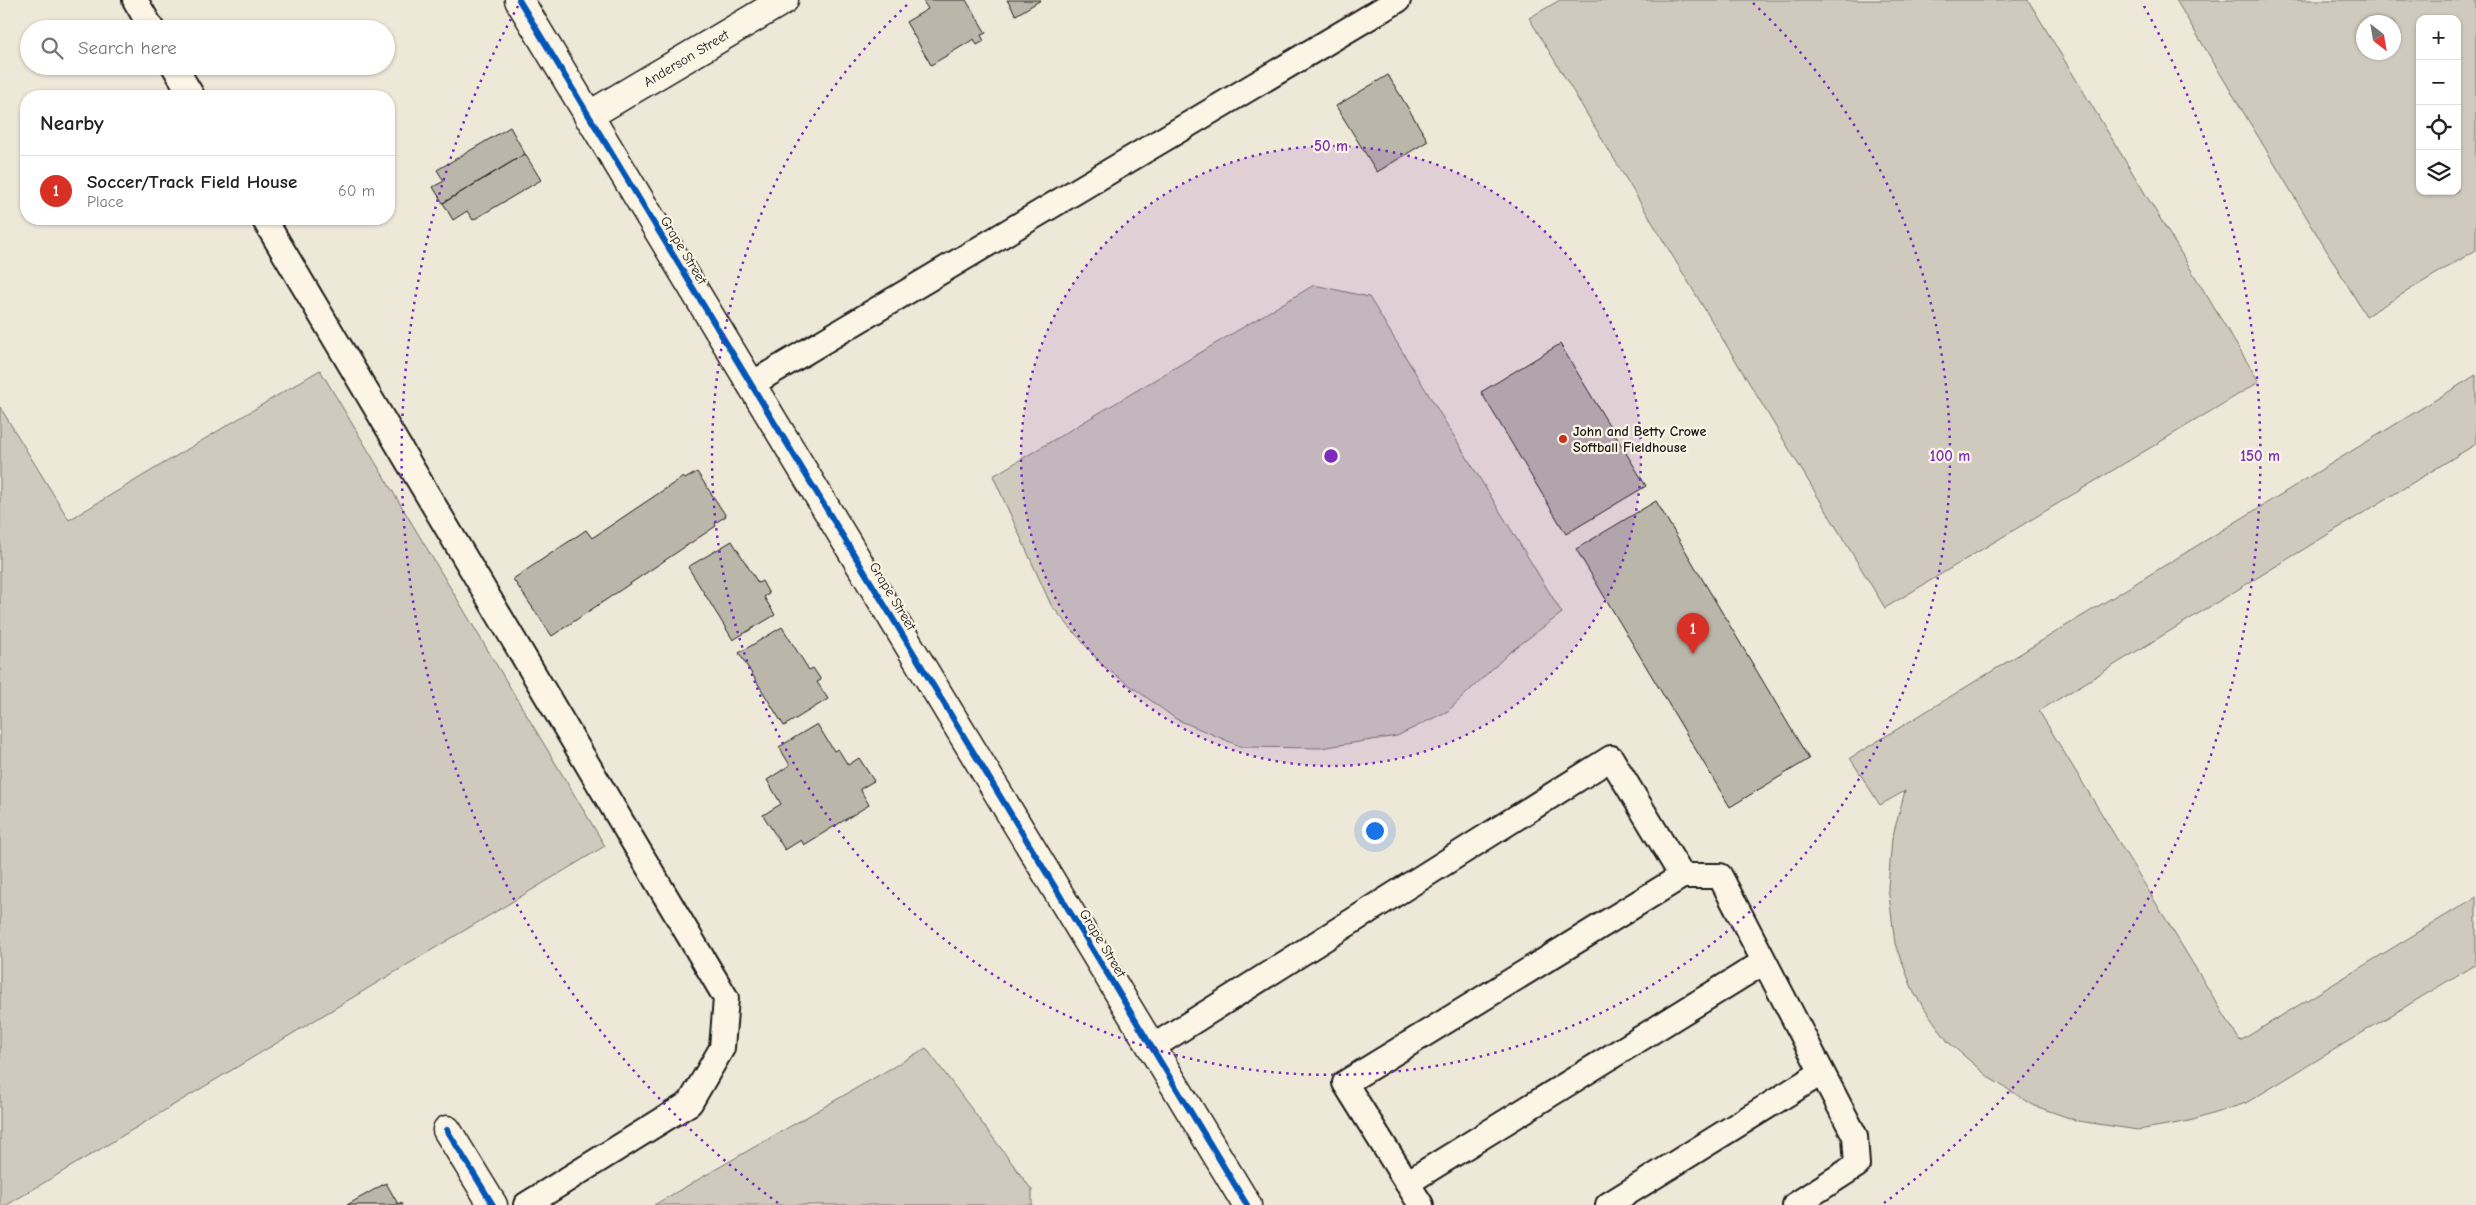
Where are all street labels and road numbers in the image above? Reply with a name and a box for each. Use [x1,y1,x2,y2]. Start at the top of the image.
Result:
street label: Anderson Street [641,26,733,91]
street label: Grape Street [657,213,711,288]
street label: Grape Street [866,559,920,634]
street label: Grape Street [1076,906,1130,981]

